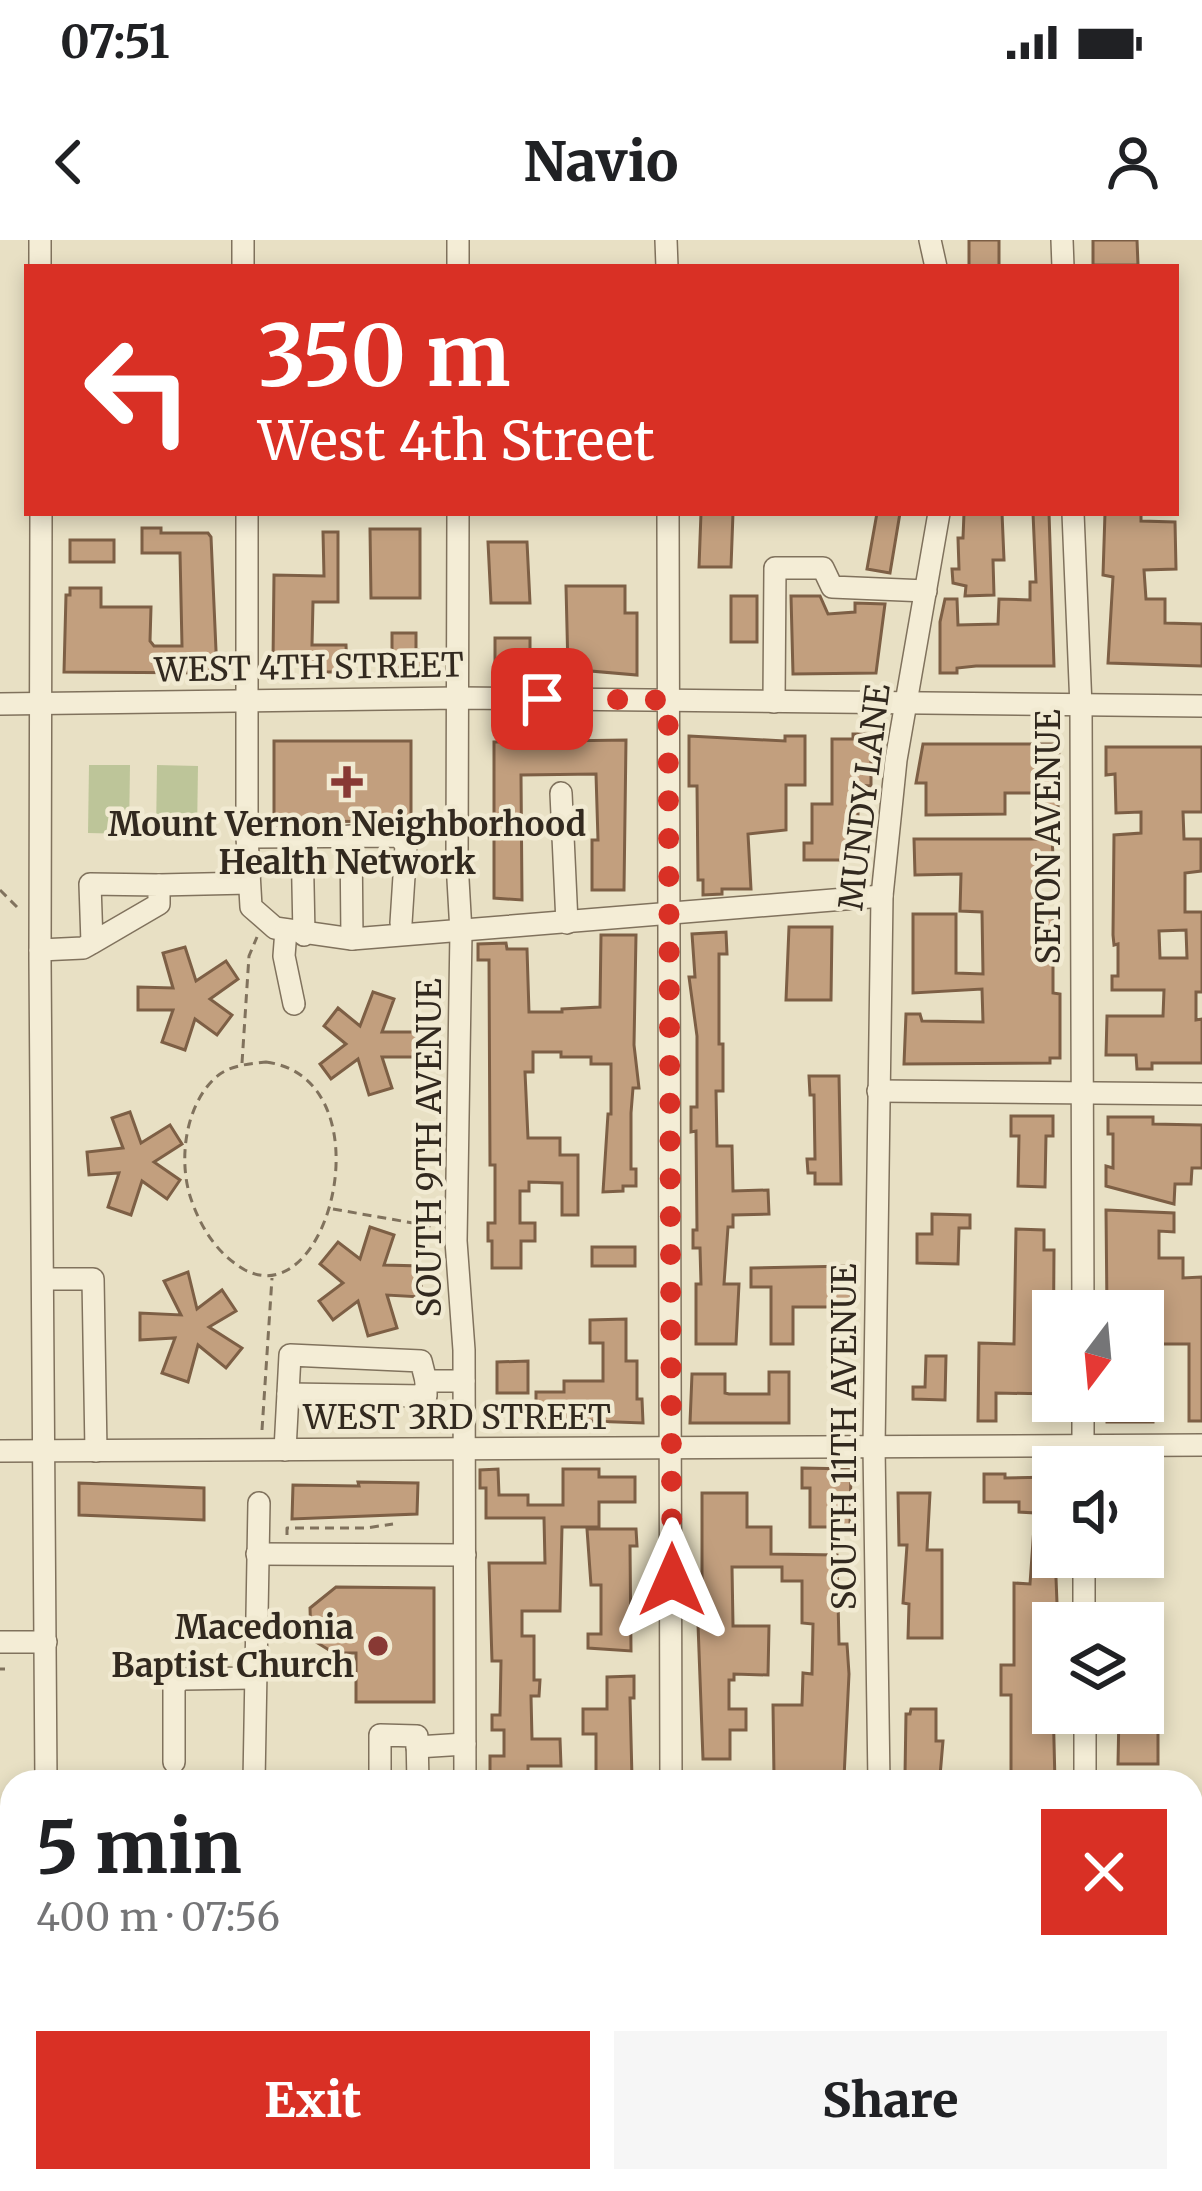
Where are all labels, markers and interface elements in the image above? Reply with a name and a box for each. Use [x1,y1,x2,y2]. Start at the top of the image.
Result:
text: 07:51 [60,14,170,70]
text: Navio [524,128,678,196]
icon: back [36,129,102,195]
icon: person [1100,129,1166,195]
text: 350 m [258,303,511,409]
icon: left [60,312,216,468]
text: West 4th Street [258,407,655,475]
street label: WEST 4TH STREET [153,644,464,691]
pin [491,648,593,750]
icon: arrive [509,666,575,732]
street label: MUNDY LANE [830,682,899,912]
street label: SETON AVENUE [1028,710,1069,964]
marker: Mount Vernon Neighborhood Health Network [331,766,363,798]
place label: Mount Vernon Neighborhood Health Network [108,804,586,883]
street label: SOUTH 9TH AVENUE [409,978,450,1318]
street label: SOUTH 11TH AVENUE [824,1264,865,1610]
north arrow [1032,1290,1164,1422]
map controls [1032,1290,1164,1734]
street label: WEST 3RD STREET [302,1397,611,1438]
button: sound [1032,1446,1164,1578]
position arrow [609,1517,735,1643]
button: layers [1032,1602,1164,1734]
place label: Macedonia Baptist Church [111,1607,354,1686]
marker: Macedonia Baptist Church [365,1633,391,1659]
text: 5 min [36,1802,242,1893]
button: close [1041,1809,1167,1935]
text: 400 m · 07:56 [36,1893,280,1942]
button: Exit [36,2031,590,2169]
button: Share [614,2031,1167,2169]

